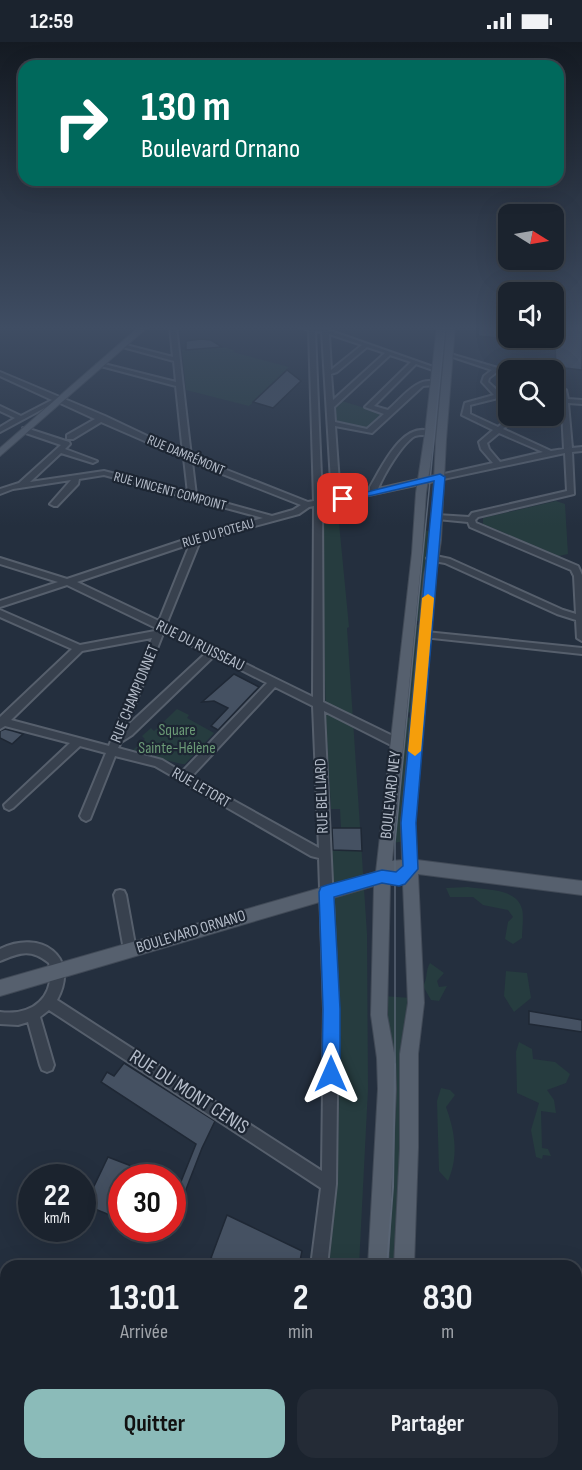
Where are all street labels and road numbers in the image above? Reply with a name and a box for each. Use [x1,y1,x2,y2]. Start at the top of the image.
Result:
street label: RUE DAMRÉMONT [145,431,228,479]
street label: RUE VINCENT COMPOINT [112,468,228,514]
street label: RUE DU POTEAU [180,515,256,551]
street label: RUE DU RUISSEAU [153,616,247,676]
street label: RUE CHAMPIONNET [107,642,163,746]
street label: BOULEVARD NEY [377,750,405,840]
street label: RUE BELLIARD [311,758,333,834]
street label: RUE LETORT [168,764,234,813]
street label: BOULEVARD ORNANO [134,906,248,958]
street label: RUE DU MONT CENIS [125,1045,253,1139]

